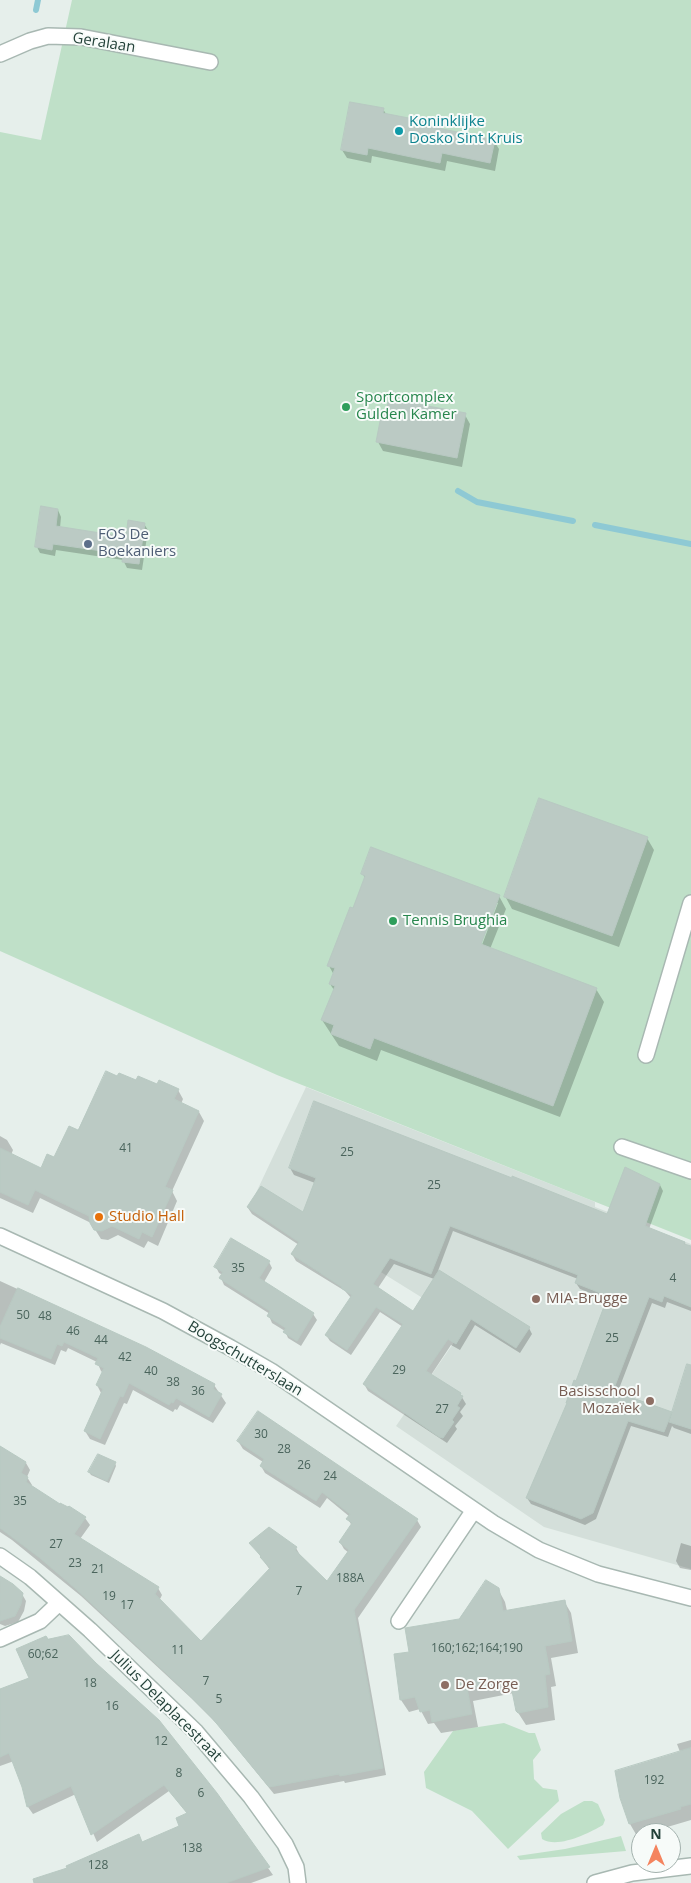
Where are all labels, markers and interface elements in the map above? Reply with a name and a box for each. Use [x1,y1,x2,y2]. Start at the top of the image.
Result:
street label: Geralaan [71,29,137,57]
place label: Koninklijke Dosko Sint Kruis [409,113,523,148]
marker: Koninklijke Dosko Sint Kruis [393,125,405,137]
place label: Sportcomplex Gulden Kamer [356,389,457,424]
marker: Sportcomplex Gulden Kamer [340,401,352,413]
place label: FOS De Boekaniers [98,526,176,561]
marker: FOS De Boekaniers [82,538,94,550]
place label: Tennis Brughia [403,912,507,930]
marker: Tennis Brughia [387,915,399,927]
house number: 41 [119,1142,133,1156]
house number: 25 [340,1146,354,1160]
house number: 25 [427,1179,441,1193]
place label: Studio Hall [109,1208,185,1226]
marker: Studio Hall [93,1211,105,1223]
house number: 35 [231,1262,245,1276]
house number: 4 [670,1272,676,1286]
place label: MIA-Brugge [546,1290,628,1308]
marker: MIA-Brugge [530,1293,542,1305]
house number: 50 [16,1309,30,1323]
house number: 48 [38,1310,52,1324]
street label: Boogschutterslaan [184,1318,306,1400]
house number: 46 [66,1325,80,1339]
house number: 25 [605,1332,619,1346]
house number: 44 [94,1334,108,1348]
house number: 42 [118,1351,132,1365]
house number: 29 [392,1364,406,1378]
house number: 40 [144,1365,158,1379]
house number: 38 [166,1376,180,1390]
place label: Basisschool Mozaïek [559,1383,640,1418]
house number: 36 [191,1385,205,1399]
marker: Basisschool Mozaïek [644,1395,656,1407]
house number: 27 [435,1403,449,1417]
house number: 30 [254,1428,268,1442]
house number: 28 [277,1443,291,1457]
house number: 26 [297,1459,311,1473]
house number: 24 [323,1470,337,1484]
house number: 35 [13,1495,27,1509]
house number: 27 [49,1538,63,1552]
house number: 23 [68,1557,82,1571]
house number: 21 [91,1563,105,1577]
house number: 188A [336,1572,364,1586]
house number: 7 [296,1585,302,1599]
house number: 19 [102,1590,116,1604]
house number: 17 [120,1599,134,1613]
house number: 160;162;164;190 [431,1642,523,1656]
house number: 11 [171,1644,185,1658]
street label: Julius Delaplacestraat [107,1647,225,1765]
house number: 60;62 [28,1648,58,1662]
house number: 7 [203,1675,209,1689]
place label: De Zorge [455,1676,519,1694]
house number: 18 [83,1677,97,1691]
marker: De Zorge [439,1679,451,1691]
house number: 5 [216,1693,222,1707]
house number: 16 [105,1700,119,1714]
house number: 12 [154,1735,168,1749]
house number: 8 [176,1767,182,1781]
house number: 192 [644,1774,664,1788]
house number: 6 [198,1787,204,1801]
north arrow [631,1823,681,1873]
text: N [650,1824,662,1843]
house number: 138 [182,1842,202,1856]
house number: 128 [88,1859,108,1873]

